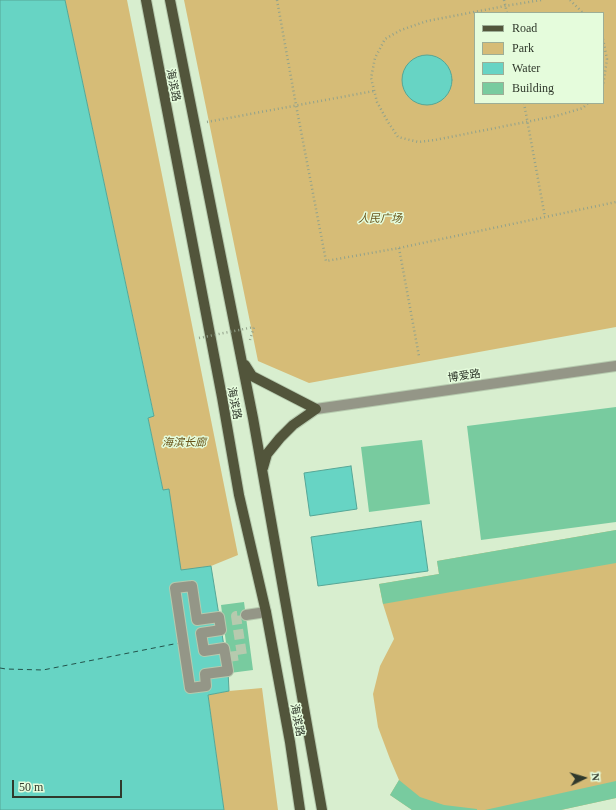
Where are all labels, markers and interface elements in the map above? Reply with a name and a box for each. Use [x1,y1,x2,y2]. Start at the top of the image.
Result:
legend [474,12,604,104]
text: Road [512,21,537,35]
text: Park [512,41,534,55]
text: Water [512,61,540,75]
street label: 海滨路 [164,68,184,102]
text: Building [512,81,554,95]
park label: 人民广场 [358,211,402,225]
street label: 博爱路 [447,366,481,384]
street label: 海滨路 [225,386,245,420]
park label: 海滨长廊 [162,435,206,449]
street label: 海滨路 [288,703,308,737]
north arrow [564,758,604,798]
scale bar [14,772,124,798]
text: N [590,772,602,781]
text: 50 m [19,780,43,794]

